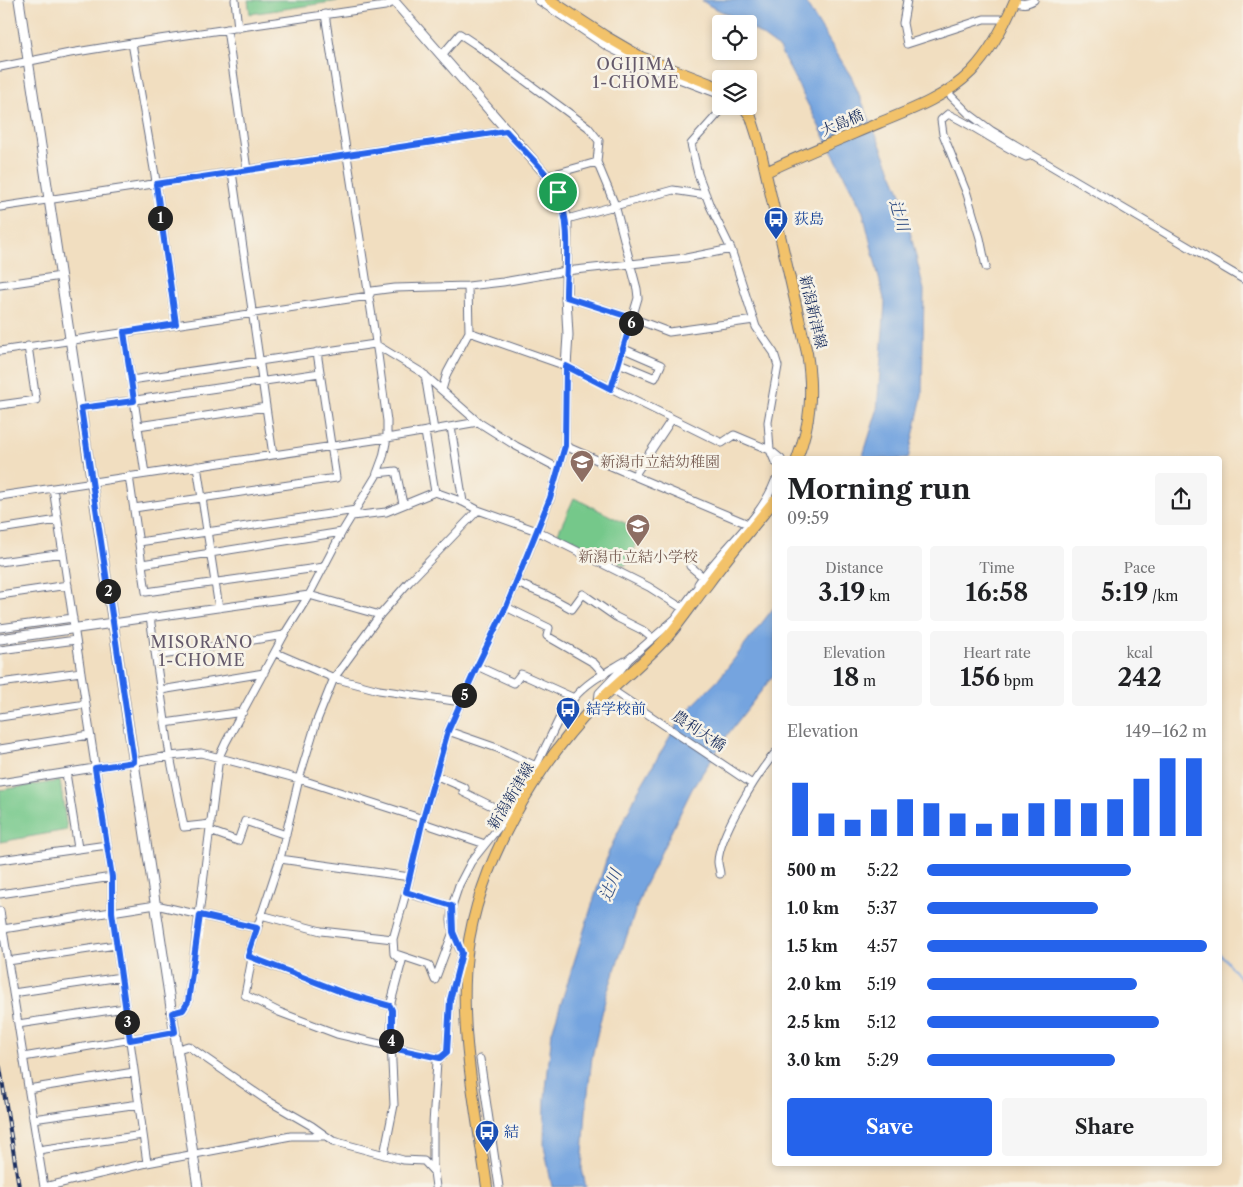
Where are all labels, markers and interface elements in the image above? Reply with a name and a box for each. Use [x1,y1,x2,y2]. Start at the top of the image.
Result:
map controls [712,15,757,115]
button: locate [712,15,757,60]
district label: OGIJIMA 1-CHOME [592,54,680,92]
button: layers [712,70,757,115]
street label: 大島橋 [817,105,866,140]
pin [537,171,579,213]
icon: arrive [544,178,572,206]
water label: 辻川 [886,197,915,235]
pin: 1 [148,206,172,230]
bus stop icon: 荻島 [763,206,789,240]
text: 1 [157,209,164,227]
place label: 荻島 [794,209,824,228]
street label: 新潟新津線 [796,273,831,351]
pin: 6 [618,310,644,336]
text: 6 [627,314,636,332]
school or university icon: 新潟市立結幼稚園 [569,449,595,483]
place label: 新潟市立結幼稚園 [600,452,720,471]
text: Morning run [787,472,971,506]
button: share [1155,473,1207,525]
text: 09:59 [787,508,829,528]
school or university icon: 新潟市立結小学校 [625,513,651,547]
place label: 新潟市立結小学校 [578,547,698,566]
text: Distance [825,559,883,577]
text: Time [979,559,1015,577]
text: Pace [1124,559,1155,577]
text: 3.19 [818,577,866,608]
text: 16:58 [966,577,1028,608]
text: 5:19 [1101,577,1148,608]
pin: 2 [96,578,120,604]
text: 2 [104,582,113,600]
text: km [866,587,890,605]
text: /km [1148,587,1178,605]
district label: MISORANO 1-CHOME [151,632,253,670]
text: Elevation [823,644,886,662]
text: Heart rate [963,644,1031,662]
text: kcal [1126,644,1153,662]
text: 18 [833,662,859,693]
text: 156 [960,662,1000,693]
text: 242 [1117,662,1162,693]
text: m [859,672,876,690]
text: bpm [1000,672,1034,690]
pin: 5 [452,682,476,708]
text: 5 [461,686,468,704]
bus stop icon: 結学校前 [555,696,581,730]
place label: 結学校前 [586,699,646,718]
street label: 農利大橋 [669,706,729,755]
text: Elevation [787,721,858,741]
text: 149–162 m [1125,721,1207,741]
street label: 新潟新津線 [483,759,538,833]
text: 500 m [787,860,836,880]
text: 5:22 [867,860,899,880]
water label: 辻川 [595,865,626,904]
text: 1.0 km [787,898,839,918]
text: 5:37 [867,898,897,918]
text: 1.5 km [787,936,838,956]
text: 4:57 [867,936,897,956]
text: 2.0 km [787,974,841,994]
text: 5:19 [867,974,896,994]
pin: 3 [114,1010,140,1034]
text: 2.5 km [787,1012,840,1032]
text: 5:12 [867,1012,896,1032]
text: 3 [124,1013,131,1031]
pin: 4 [378,1028,404,1054]
text: 4 [387,1032,396,1050]
text: 3.0 km [787,1050,841,1070]
text: 5:29 [867,1050,899,1070]
button: Save [787,1098,992,1156]
button: Share [1002,1098,1207,1156]
bus stop icon: 結 [474,1119,500,1153]
place label: 結 [504,1122,519,1141]

